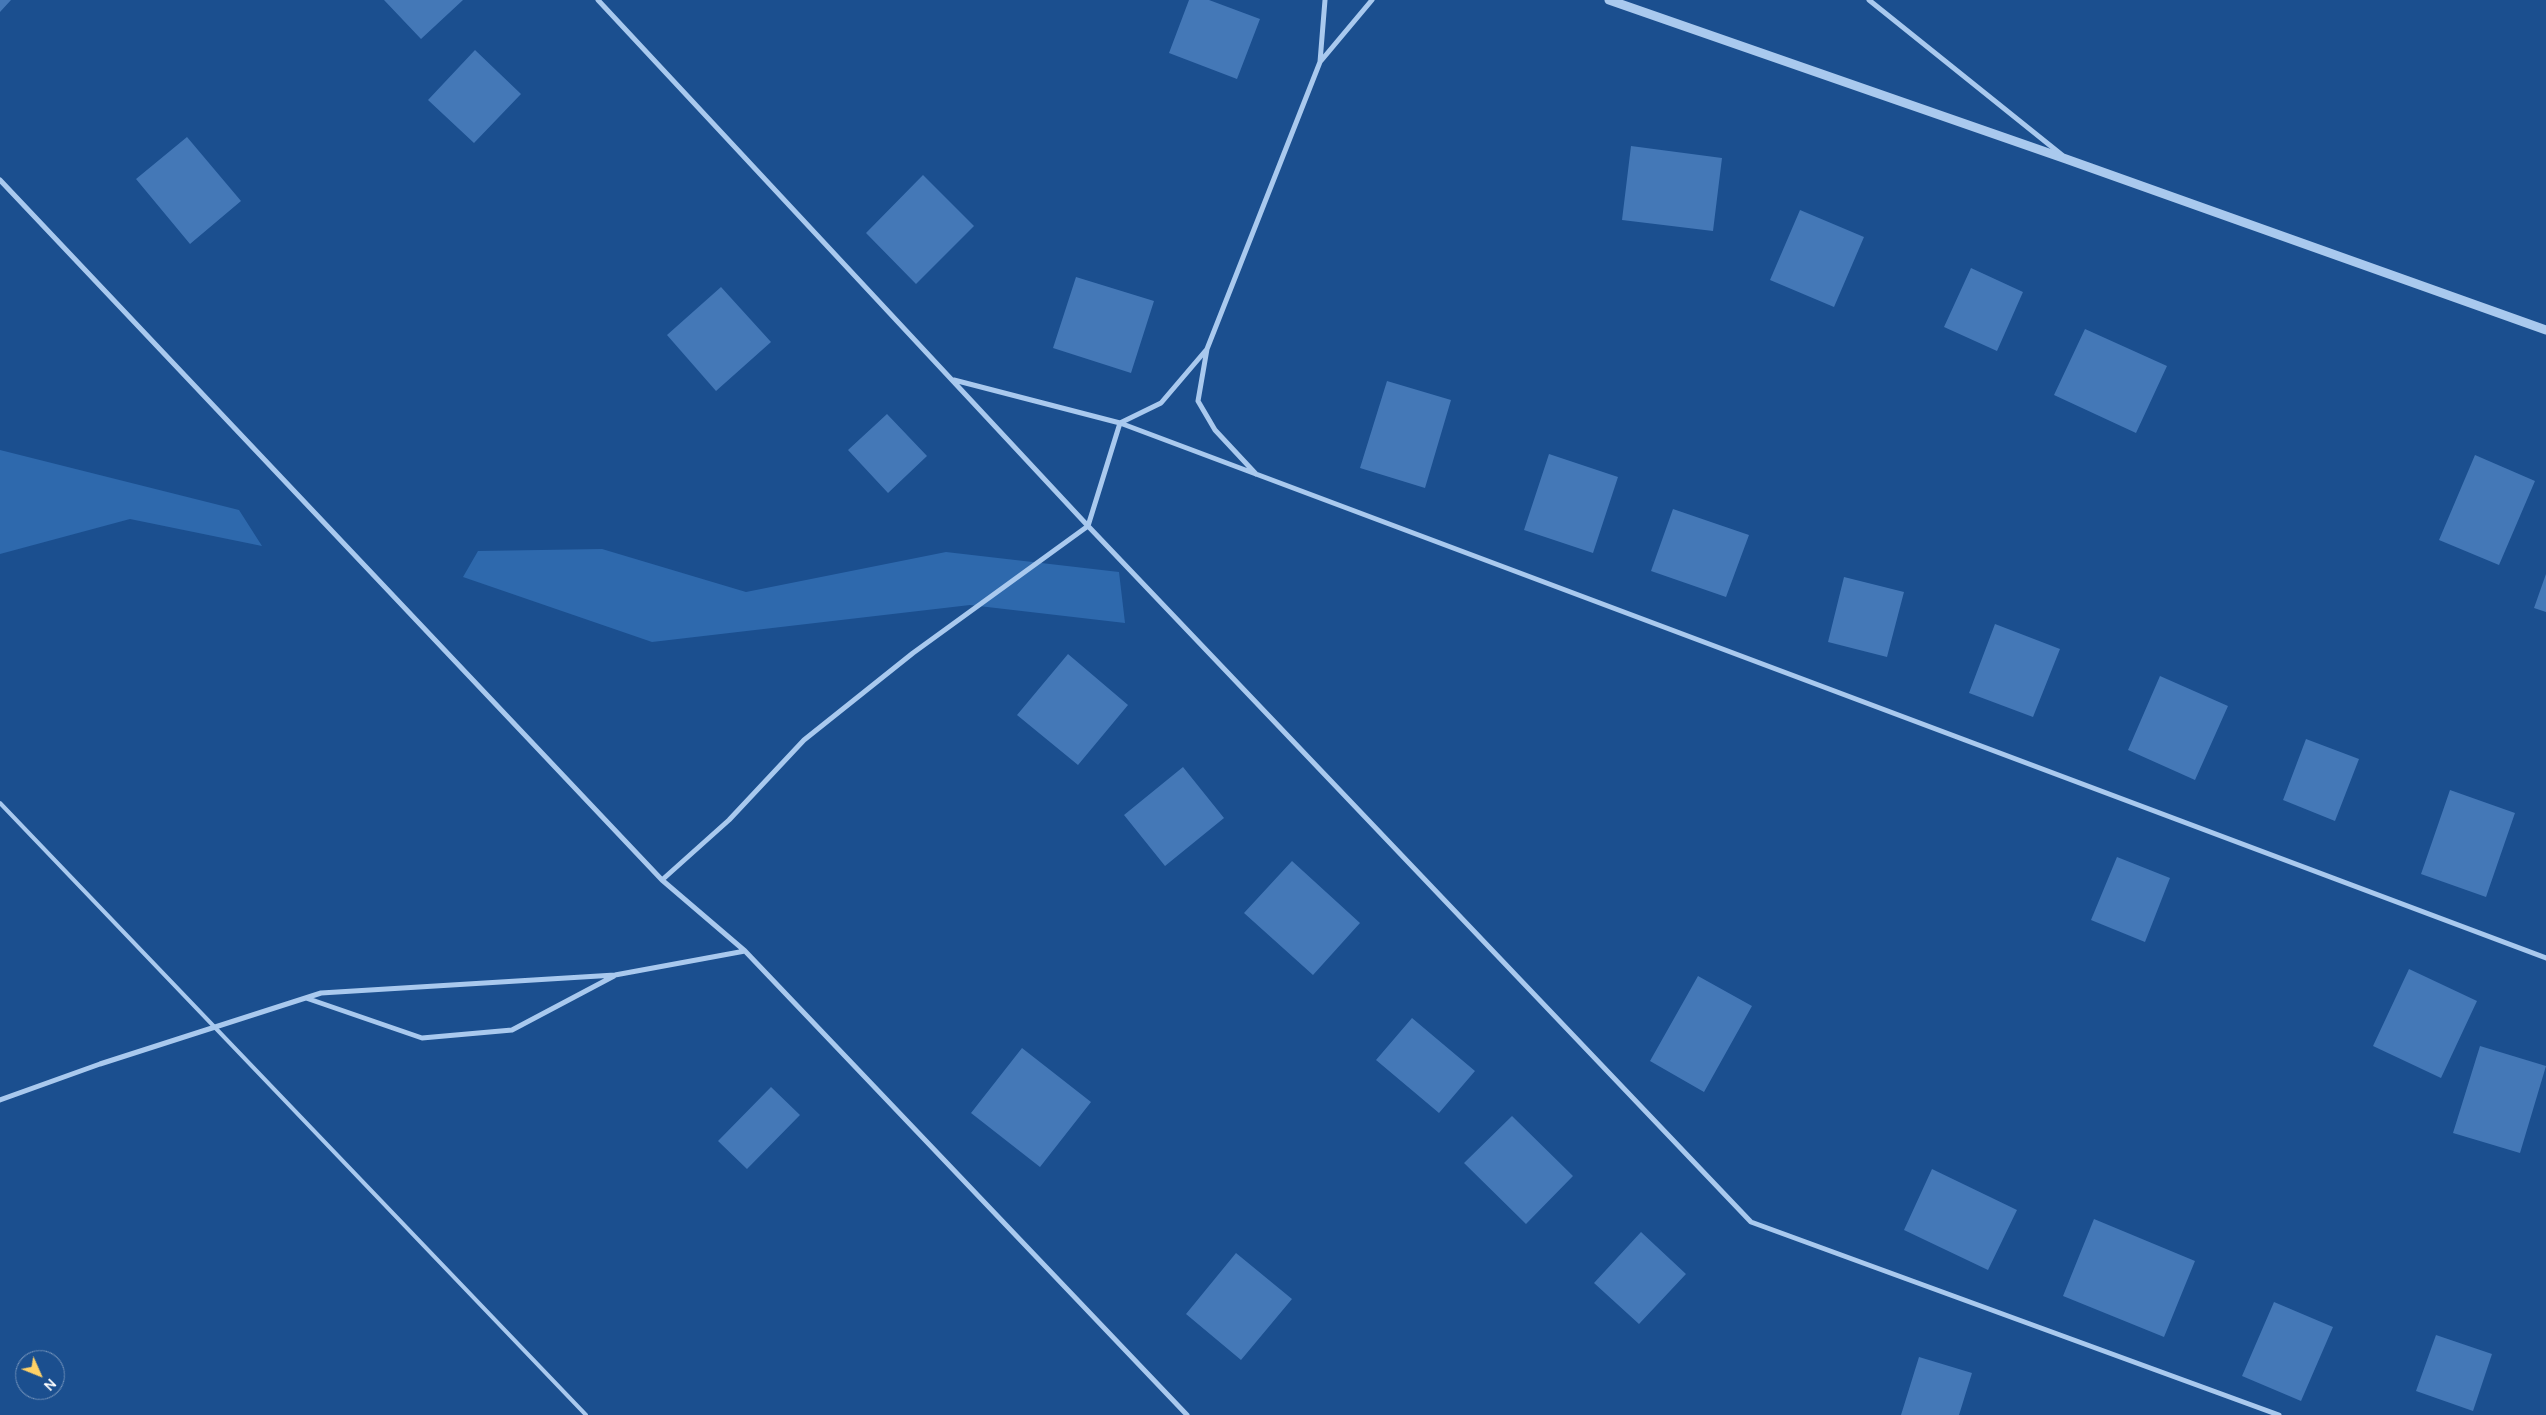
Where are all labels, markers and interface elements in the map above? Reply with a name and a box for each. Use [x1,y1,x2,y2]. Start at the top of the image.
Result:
north arrow [15,1350,65,1400]
text: N [40,1375,61,1395]

